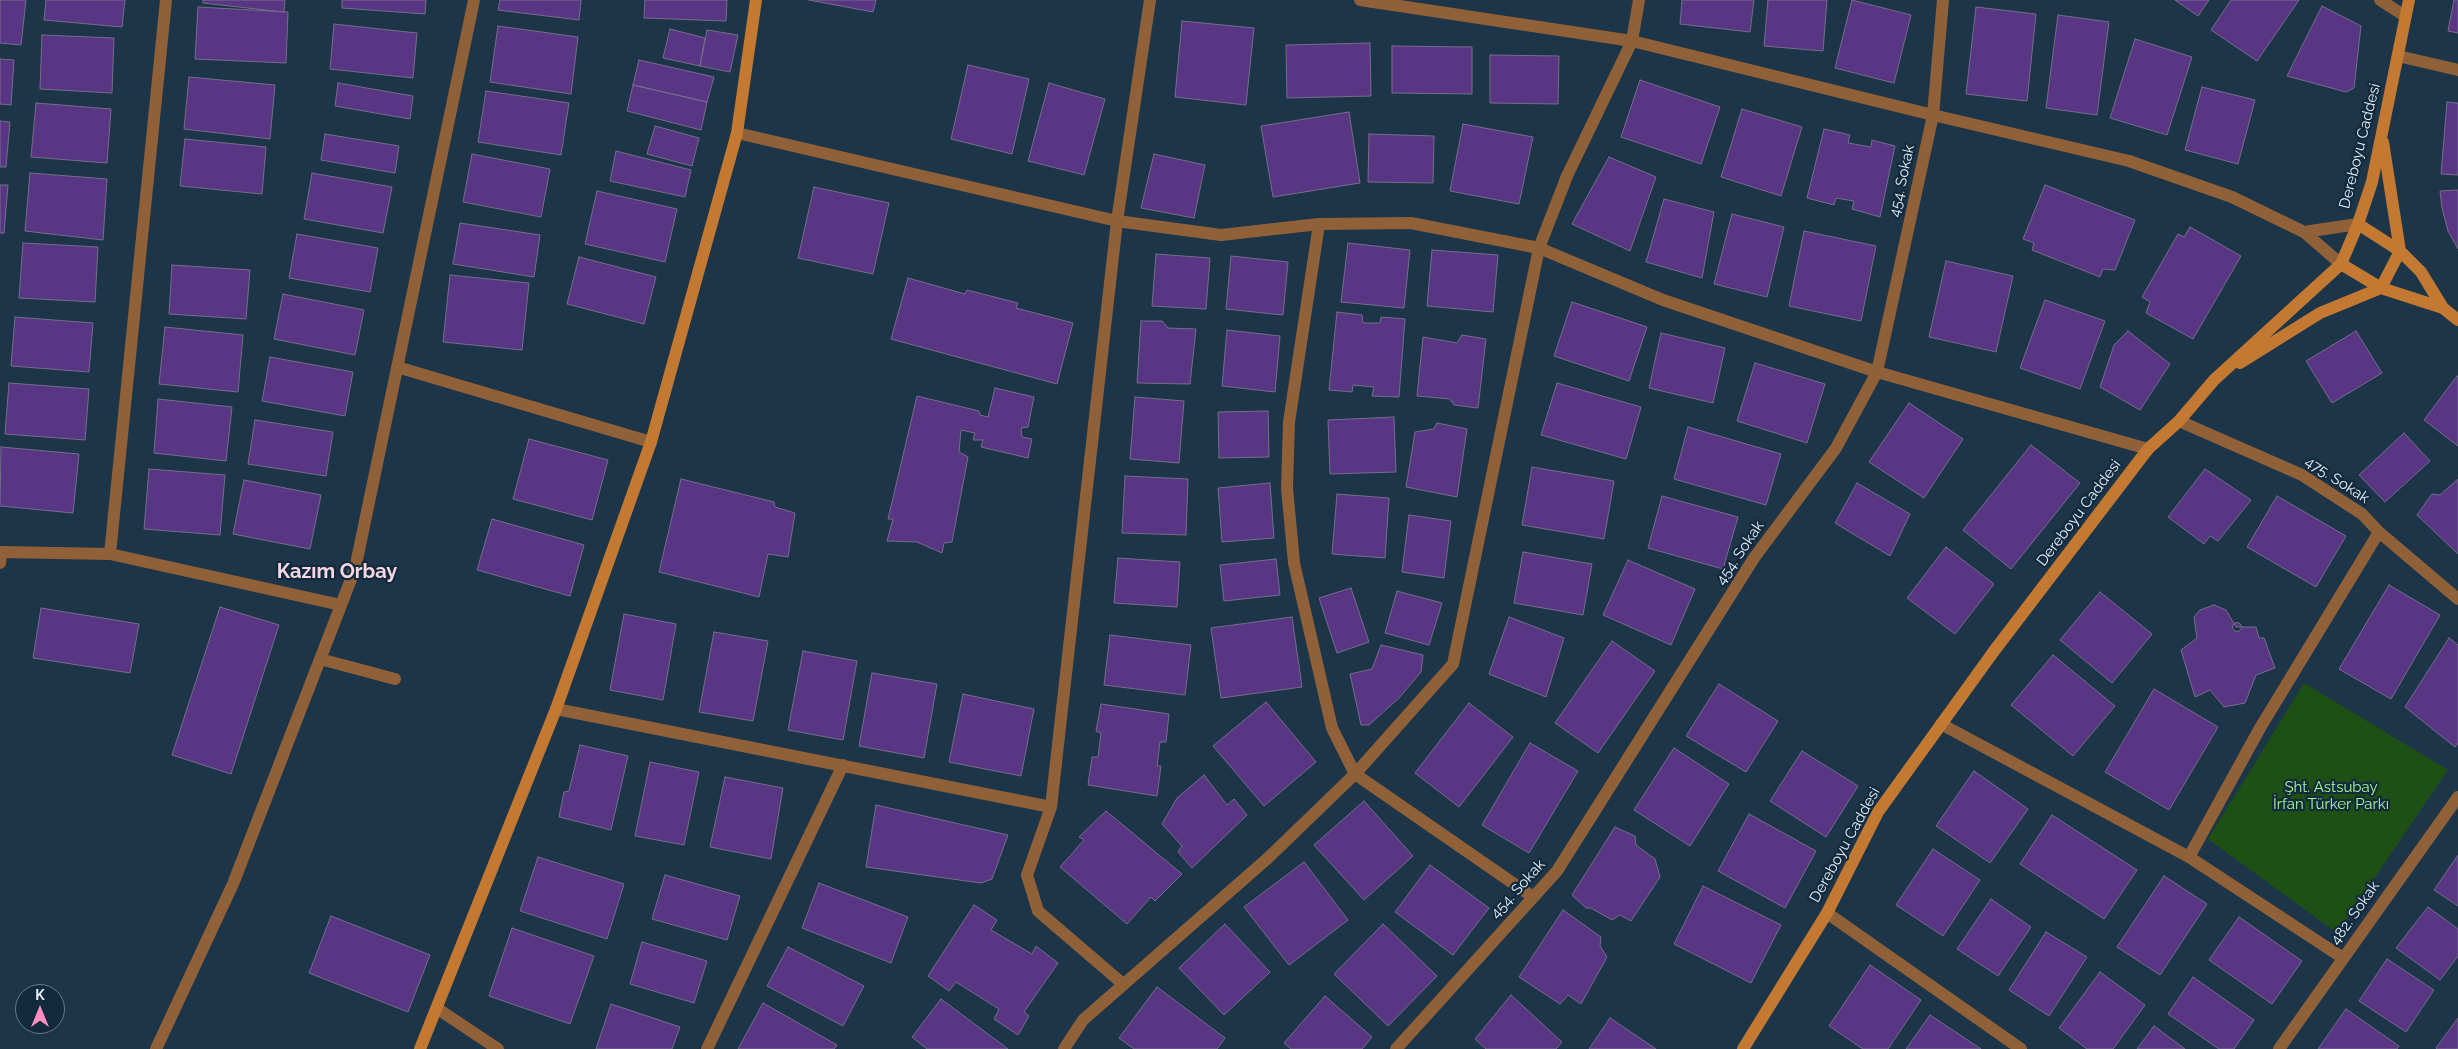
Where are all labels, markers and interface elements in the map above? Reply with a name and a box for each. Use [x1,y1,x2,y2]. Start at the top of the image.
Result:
street label: Dereboyu Caddesi [2336,81,2384,211]
street label: 454. Sokak [1886,143,1918,219]
street label: 475. Sokak [2302,453,2372,507]
street label: Dereboyu Caddesi [2033,456,2125,570]
street label: 454. Sokak [1712,518,1768,588]
district label: Kazım Orbay [277,560,397,584]
park label: Şht. Astsubay İrfan Türker Parkı [2273,778,2389,813]
street label: Dereboyu Caddesi [1806,784,1884,906]
street label: 454. Sokak [1487,856,1549,922]
street label: 482. Sokak [2327,878,2383,948]
north arrow [15,984,65,1034]
text: K [35,987,45,1003]

